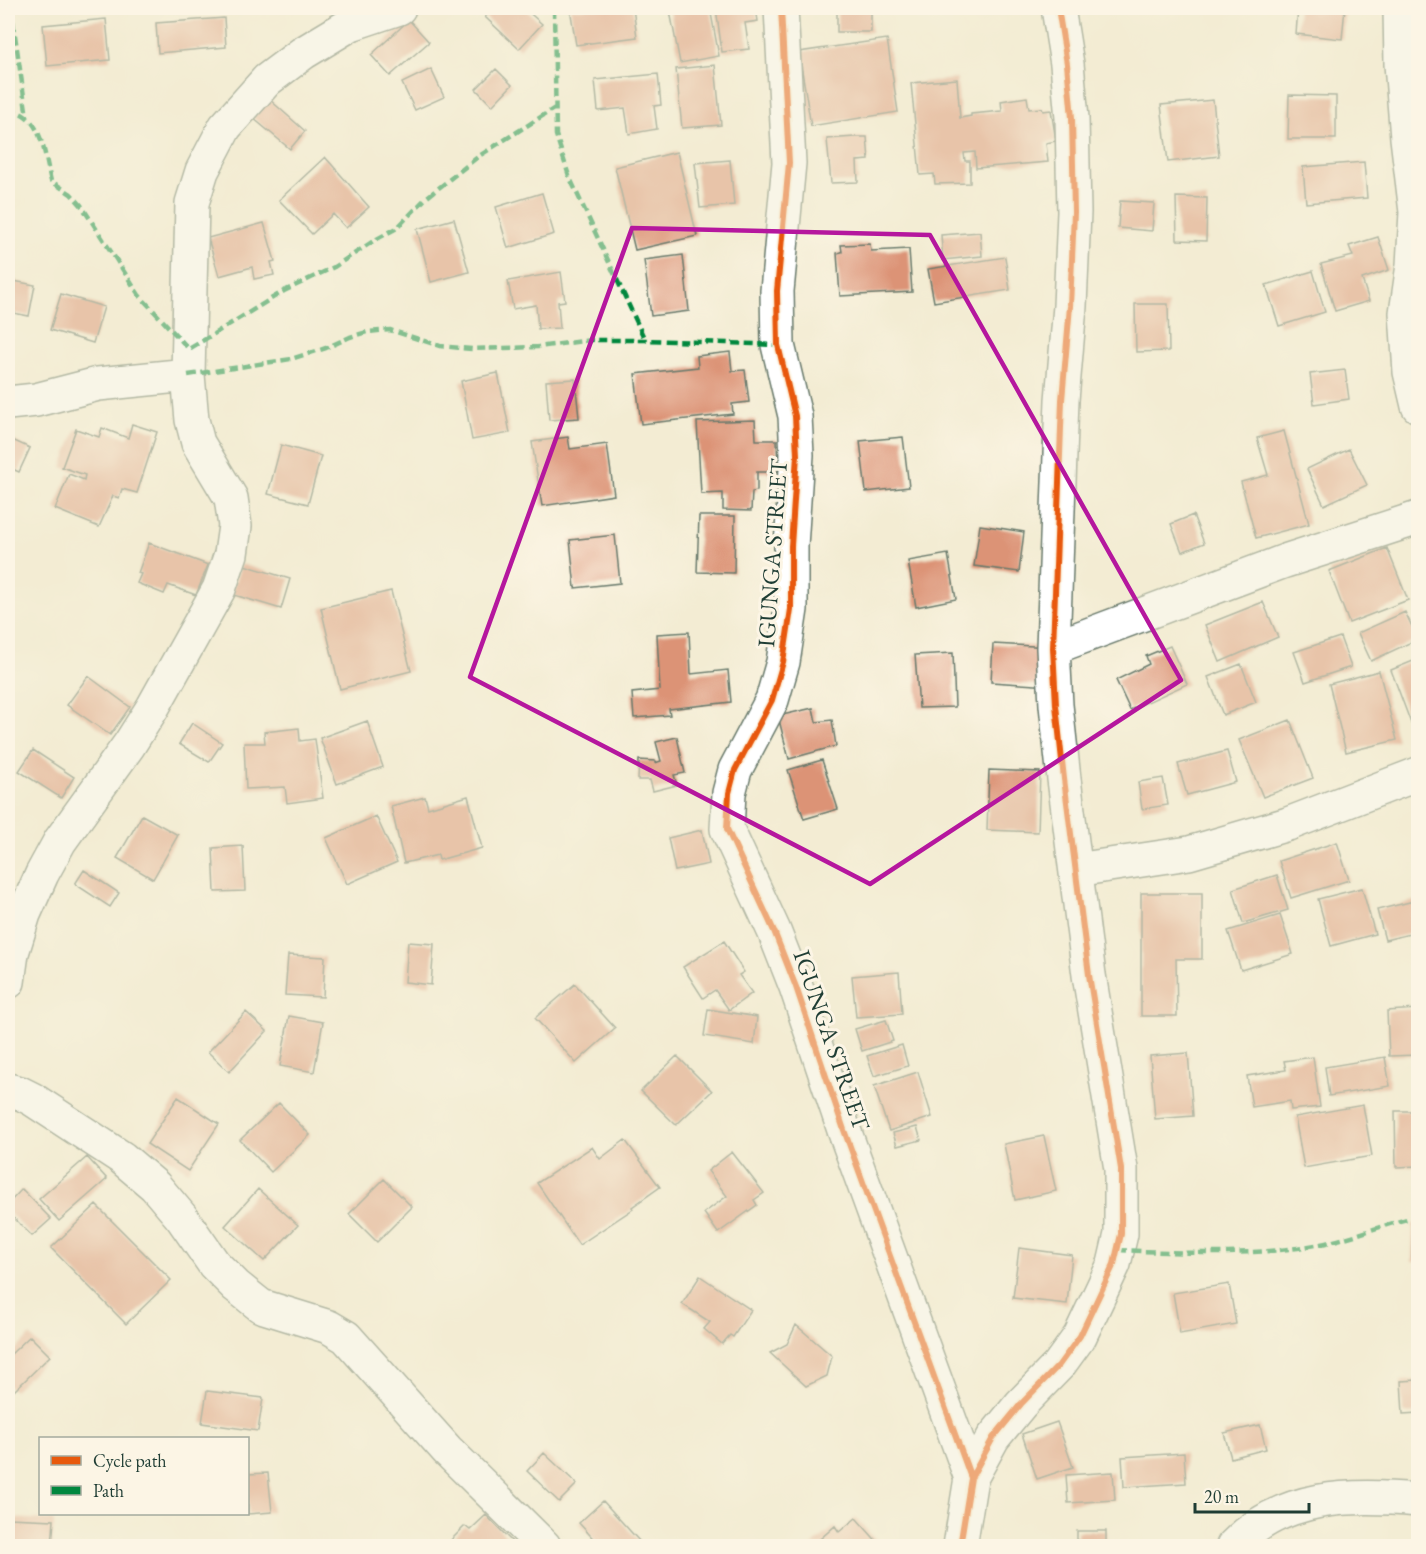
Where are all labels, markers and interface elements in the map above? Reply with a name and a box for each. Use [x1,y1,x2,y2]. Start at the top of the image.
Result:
street label: IGUNGA STREET [750,457,794,648]
street label: IGUNGA STREET [787,946,878,1135]
legend [39,1437,249,1515]
text: Cycle path [93,1449,167,1472]
scale bar [1195,1476,1309,1514]
text: Path [93,1479,124,1502]
text: 20 m [1204,1485,1239,1508]

